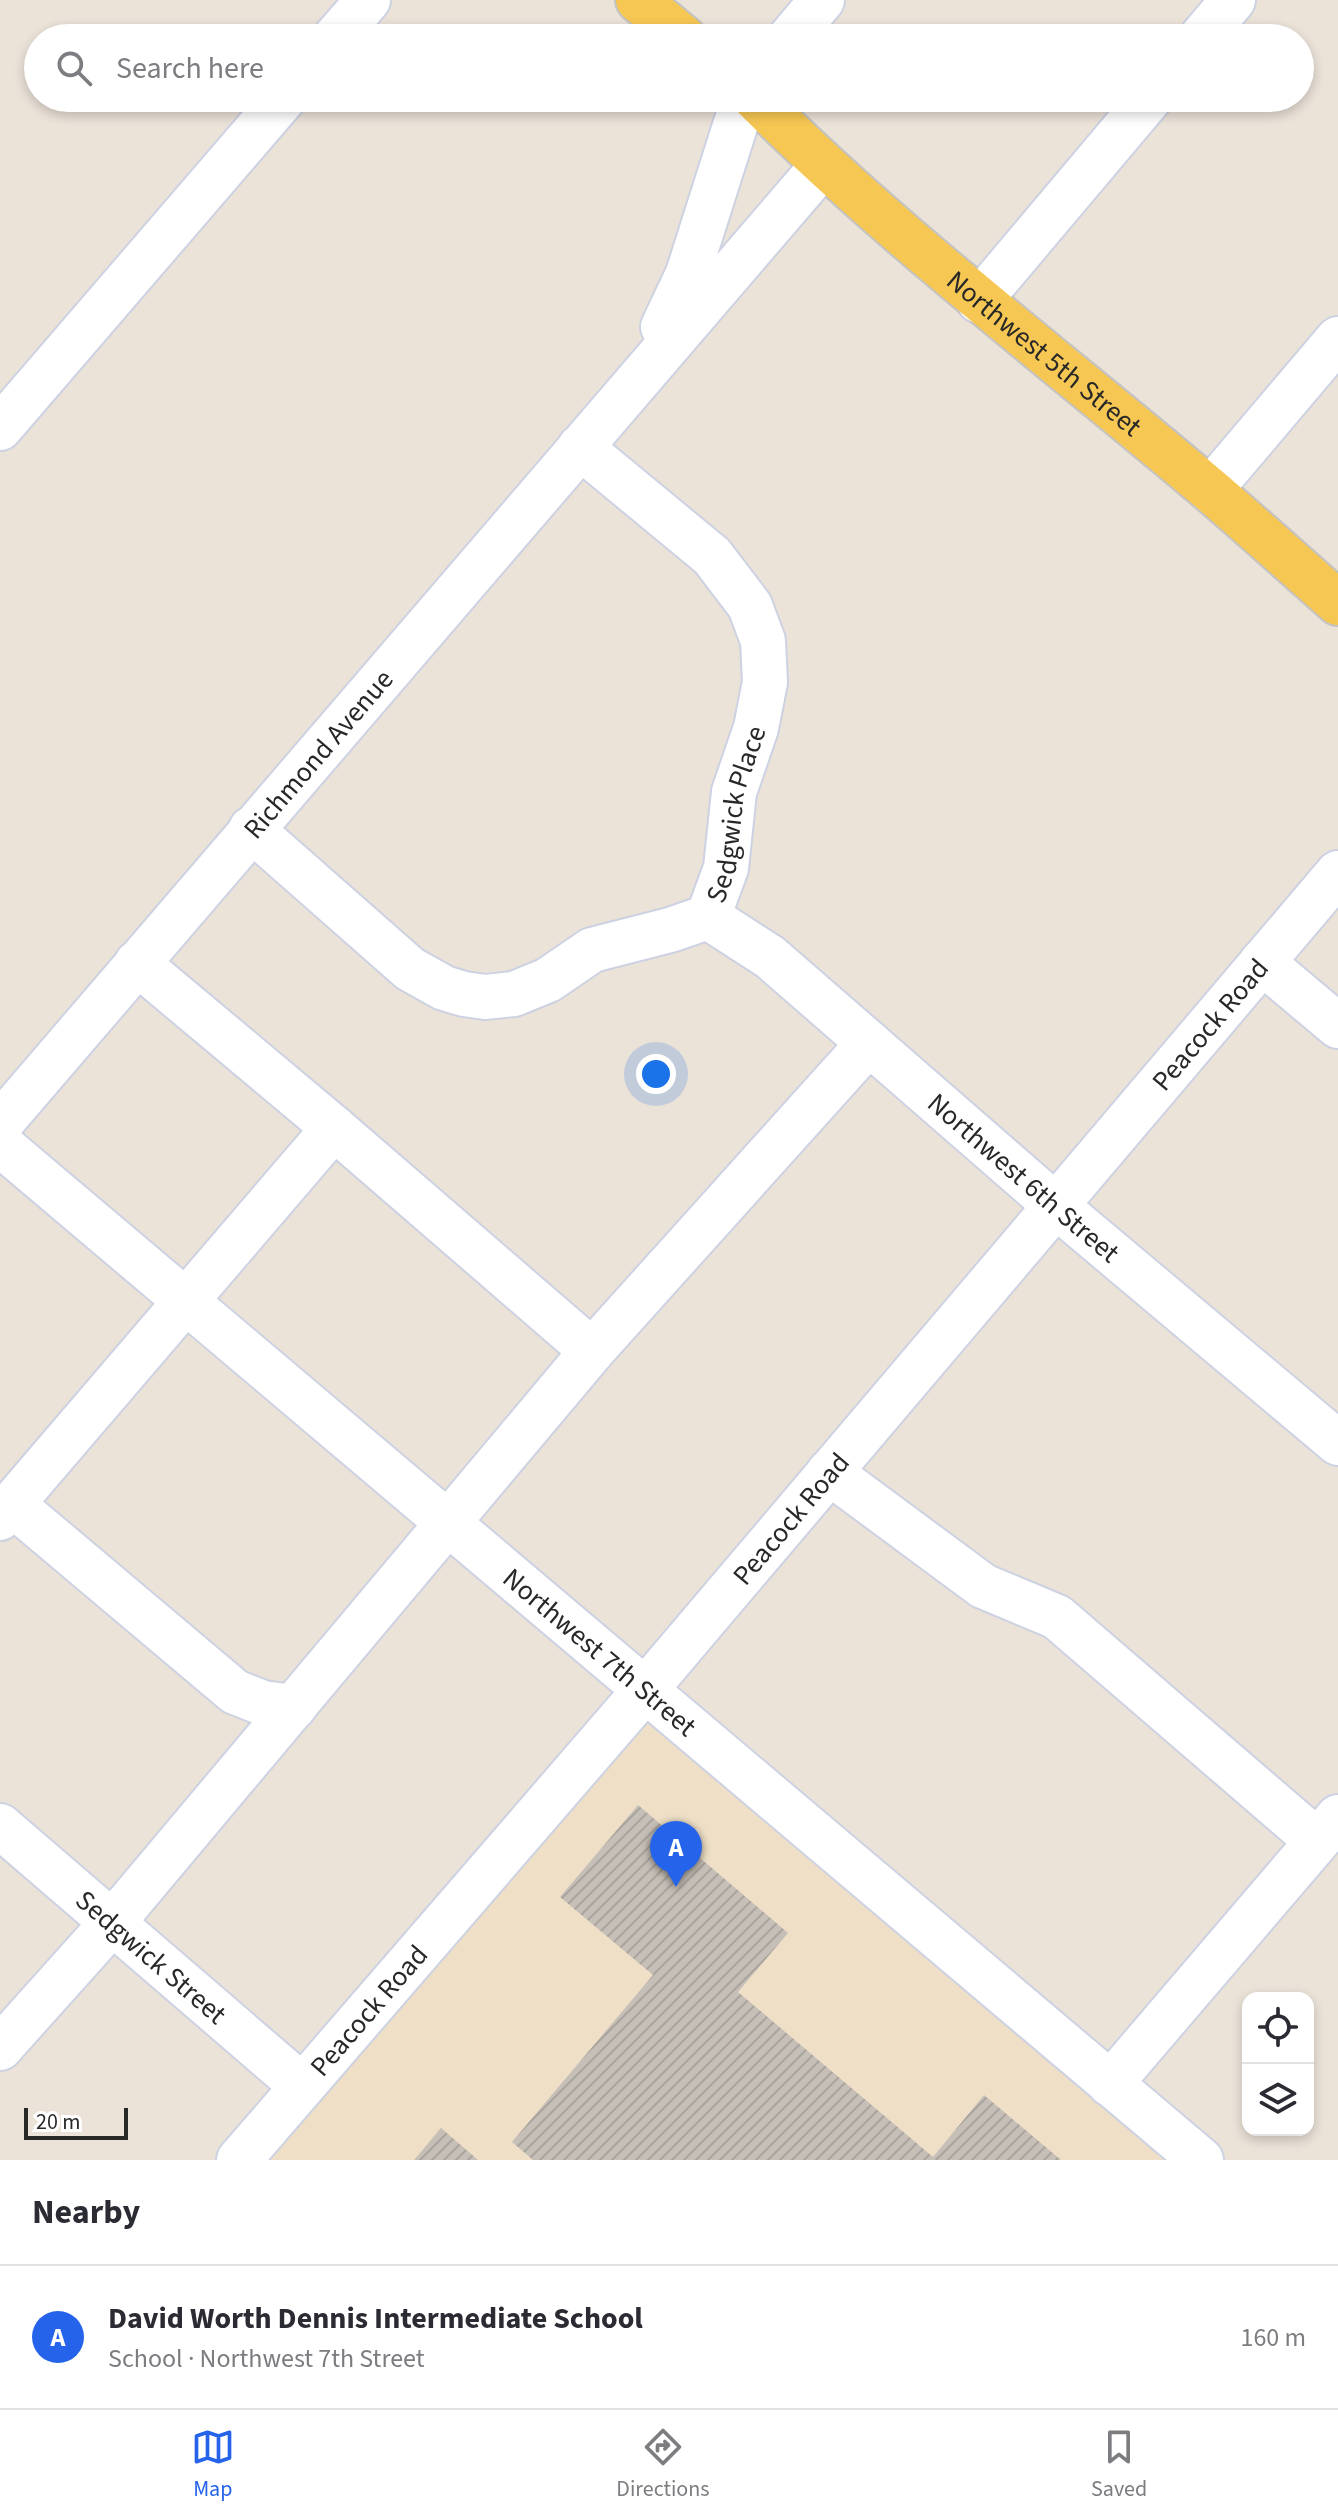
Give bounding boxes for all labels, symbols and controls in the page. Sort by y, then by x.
search box [24,24,1314,112]
icon: search [52,46,96,90]
text: Search here [116,47,264,90]
street label: Northwest 5th Street [938,261,1151,446]
street label: Richmond Avenue [234,661,403,848]
street label: Sedgwick Place [696,721,776,908]
street label: Peacock Road [1143,950,1278,1100]
your location [636,1054,676,1094]
street label: Northwest 6th Street [918,1084,1129,1273]
street label: Peacock Road [723,1444,859,1594]
street label: Northwest 7th Street [494,1559,705,1746]
pin: A [650,1821,702,1887]
street label: Sedgwick Street [67,1881,236,2034]
street label: Peacock Road [301,1936,437,2085]
map controls [1242,1992,1314,2136]
button: locate [1242,1992,1314,2064]
button: layers [1242,2064,1314,2136]
scale bar [24,2104,128,2140]
text: 20 m [36,2106,81,2138]
text: Nearby [32,2188,140,2237]
text: David Worth Dennis Intermediate School [108,2297,643,2340]
text: A [51,2319,65,2356]
text: 160 m [1240,2319,1306,2356]
text: School · Northwest 7th Street [108,2340,425,2377]
tab: Map [191,2425,235,2505]
tab: Directions [616,2425,709,2505]
tab: Saved [1091,2425,1147,2505]

